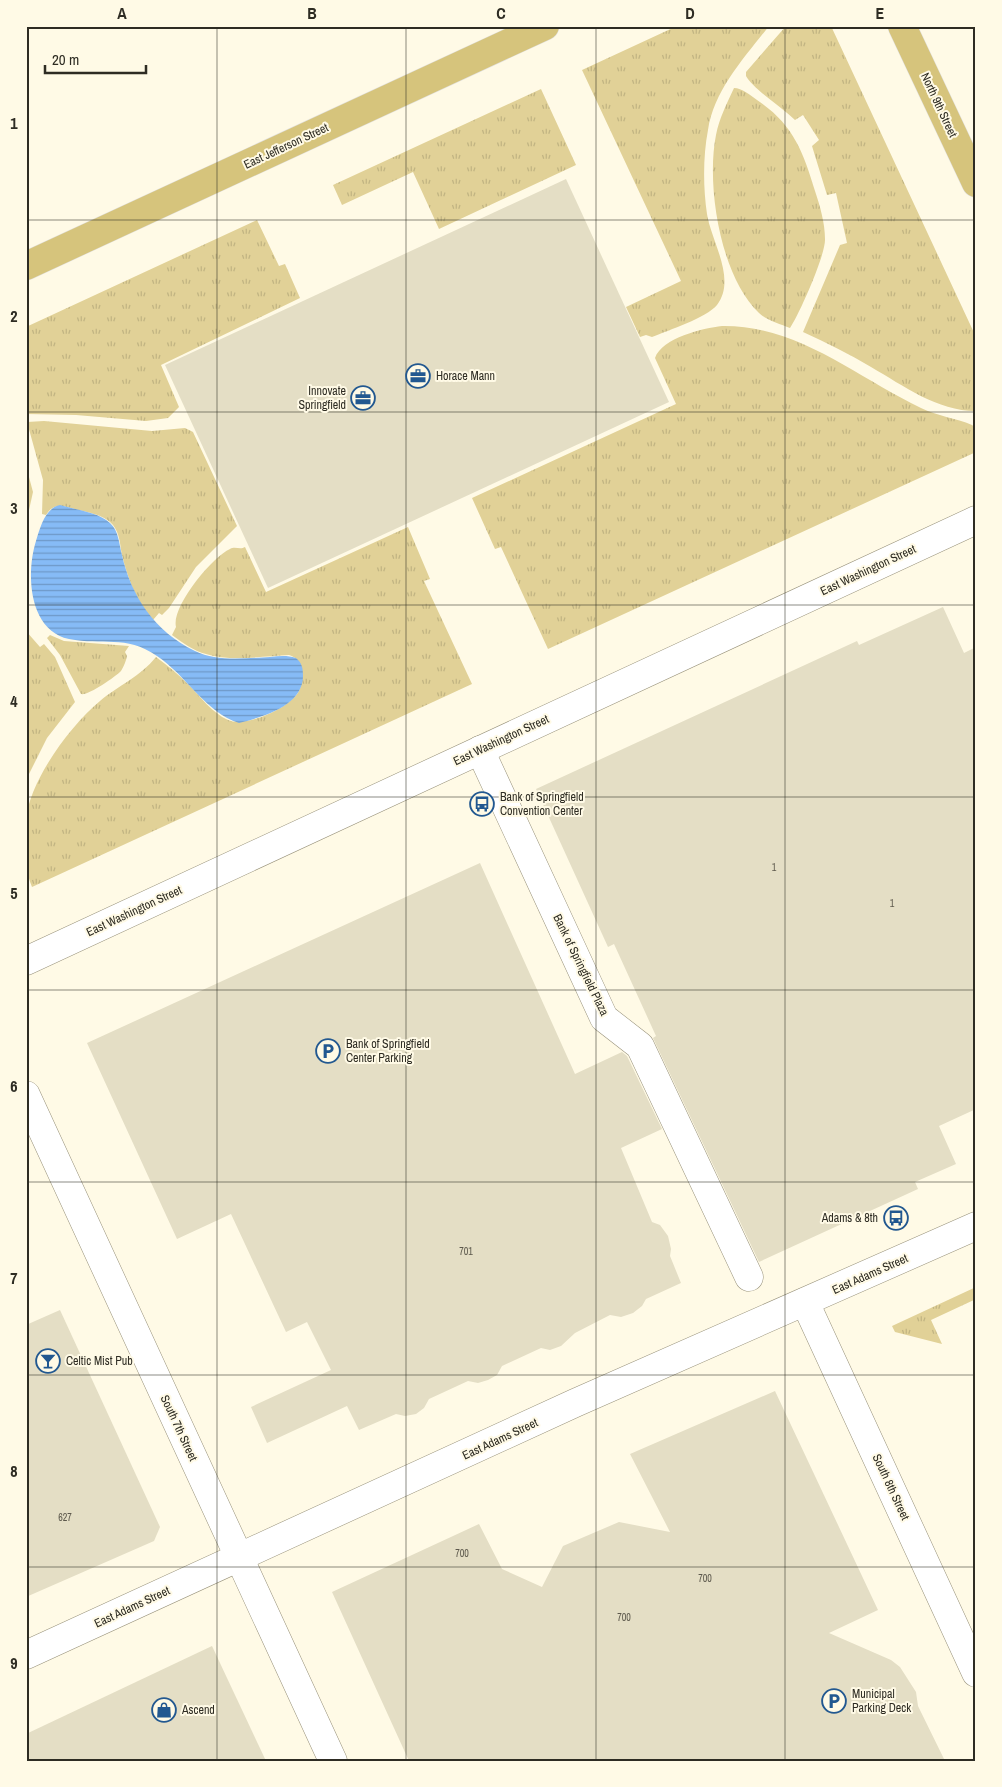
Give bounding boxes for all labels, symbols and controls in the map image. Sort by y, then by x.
text: A [117,2,127,24]
text: B [307,2,317,24]
text: C [496,2,506,24]
text: D [685,2,695,24]
text: E [876,2,885,24]
scale bar [45,42,146,74]
text: 20 m [52,49,79,70]
street label: North 9th Street [917,70,961,140]
text: 1 [10,112,18,134]
street label: East Jefferson Street [241,119,331,173]
text: 2 [10,305,18,327]
office icon: Horace Mann [405,363,431,389]
place label: Horace Mann [436,368,495,384]
place label: Innovate Springfield [298,383,346,413]
office icon: Innovate Springfield [350,385,376,411]
text: 3 [10,497,18,519]
street label: East Washington Street [818,541,919,599]
text: 4 [10,690,18,712]
street label: East Washington Street [451,711,552,769]
place label: Bank of Springfield Convention Center [500,789,584,819]
bus stop icon: Bank of Springfield Convention Center [469,791,495,817]
house number: 1 [772,861,777,874]
text: 5 [10,882,18,904]
street label: East Washington Street [84,882,185,940]
house number: 1 [890,897,895,910]
street label: Bank of Springfield Plaza [549,912,613,1019]
place label: Bank of Springfield Center Parking [346,1036,430,1066]
parking icon: Bank of Springfield Center Parking [315,1038,341,1064]
text: 6 [10,1075,18,1097]
bus stop icon: Adams & 8th [883,1205,909,1231]
place label: Adams & 8th [821,1210,878,1226]
house number: 701 [459,1245,473,1258]
street label: East Adams Street [830,1250,911,1298]
text: 7 [10,1267,18,1289]
bar icon: Celtic Mist Pub [35,1348,61,1374]
place label: Celtic Mist Pub [66,1353,133,1369]
street label: South 7th Street [157,1392,201,1464]
street label: East Adams Street [460,1414,541,1463]
street label: South 8th Street [869,1451,913,1523]
text: 8 [10,1460,18,1482]
house number: 627 [58,1511,72,1524]
house number: 700 [455,1547,469,1560]
house number: 700 [698,1572,712,1585]
street label: East Adams Street [92,1582,173,1631]
house number: 700 [617,1611,631,1624]
text: 9 [10,1652,18,1674]
place label: Municipal Parking Deck [852,1686,911,1716]
parking icon: Municipal Parking Deck [821,1688,847,1714]
shop icon: Ascend [151,1697,177,1723]
place label: Ascend [181,1702,215,1718]

